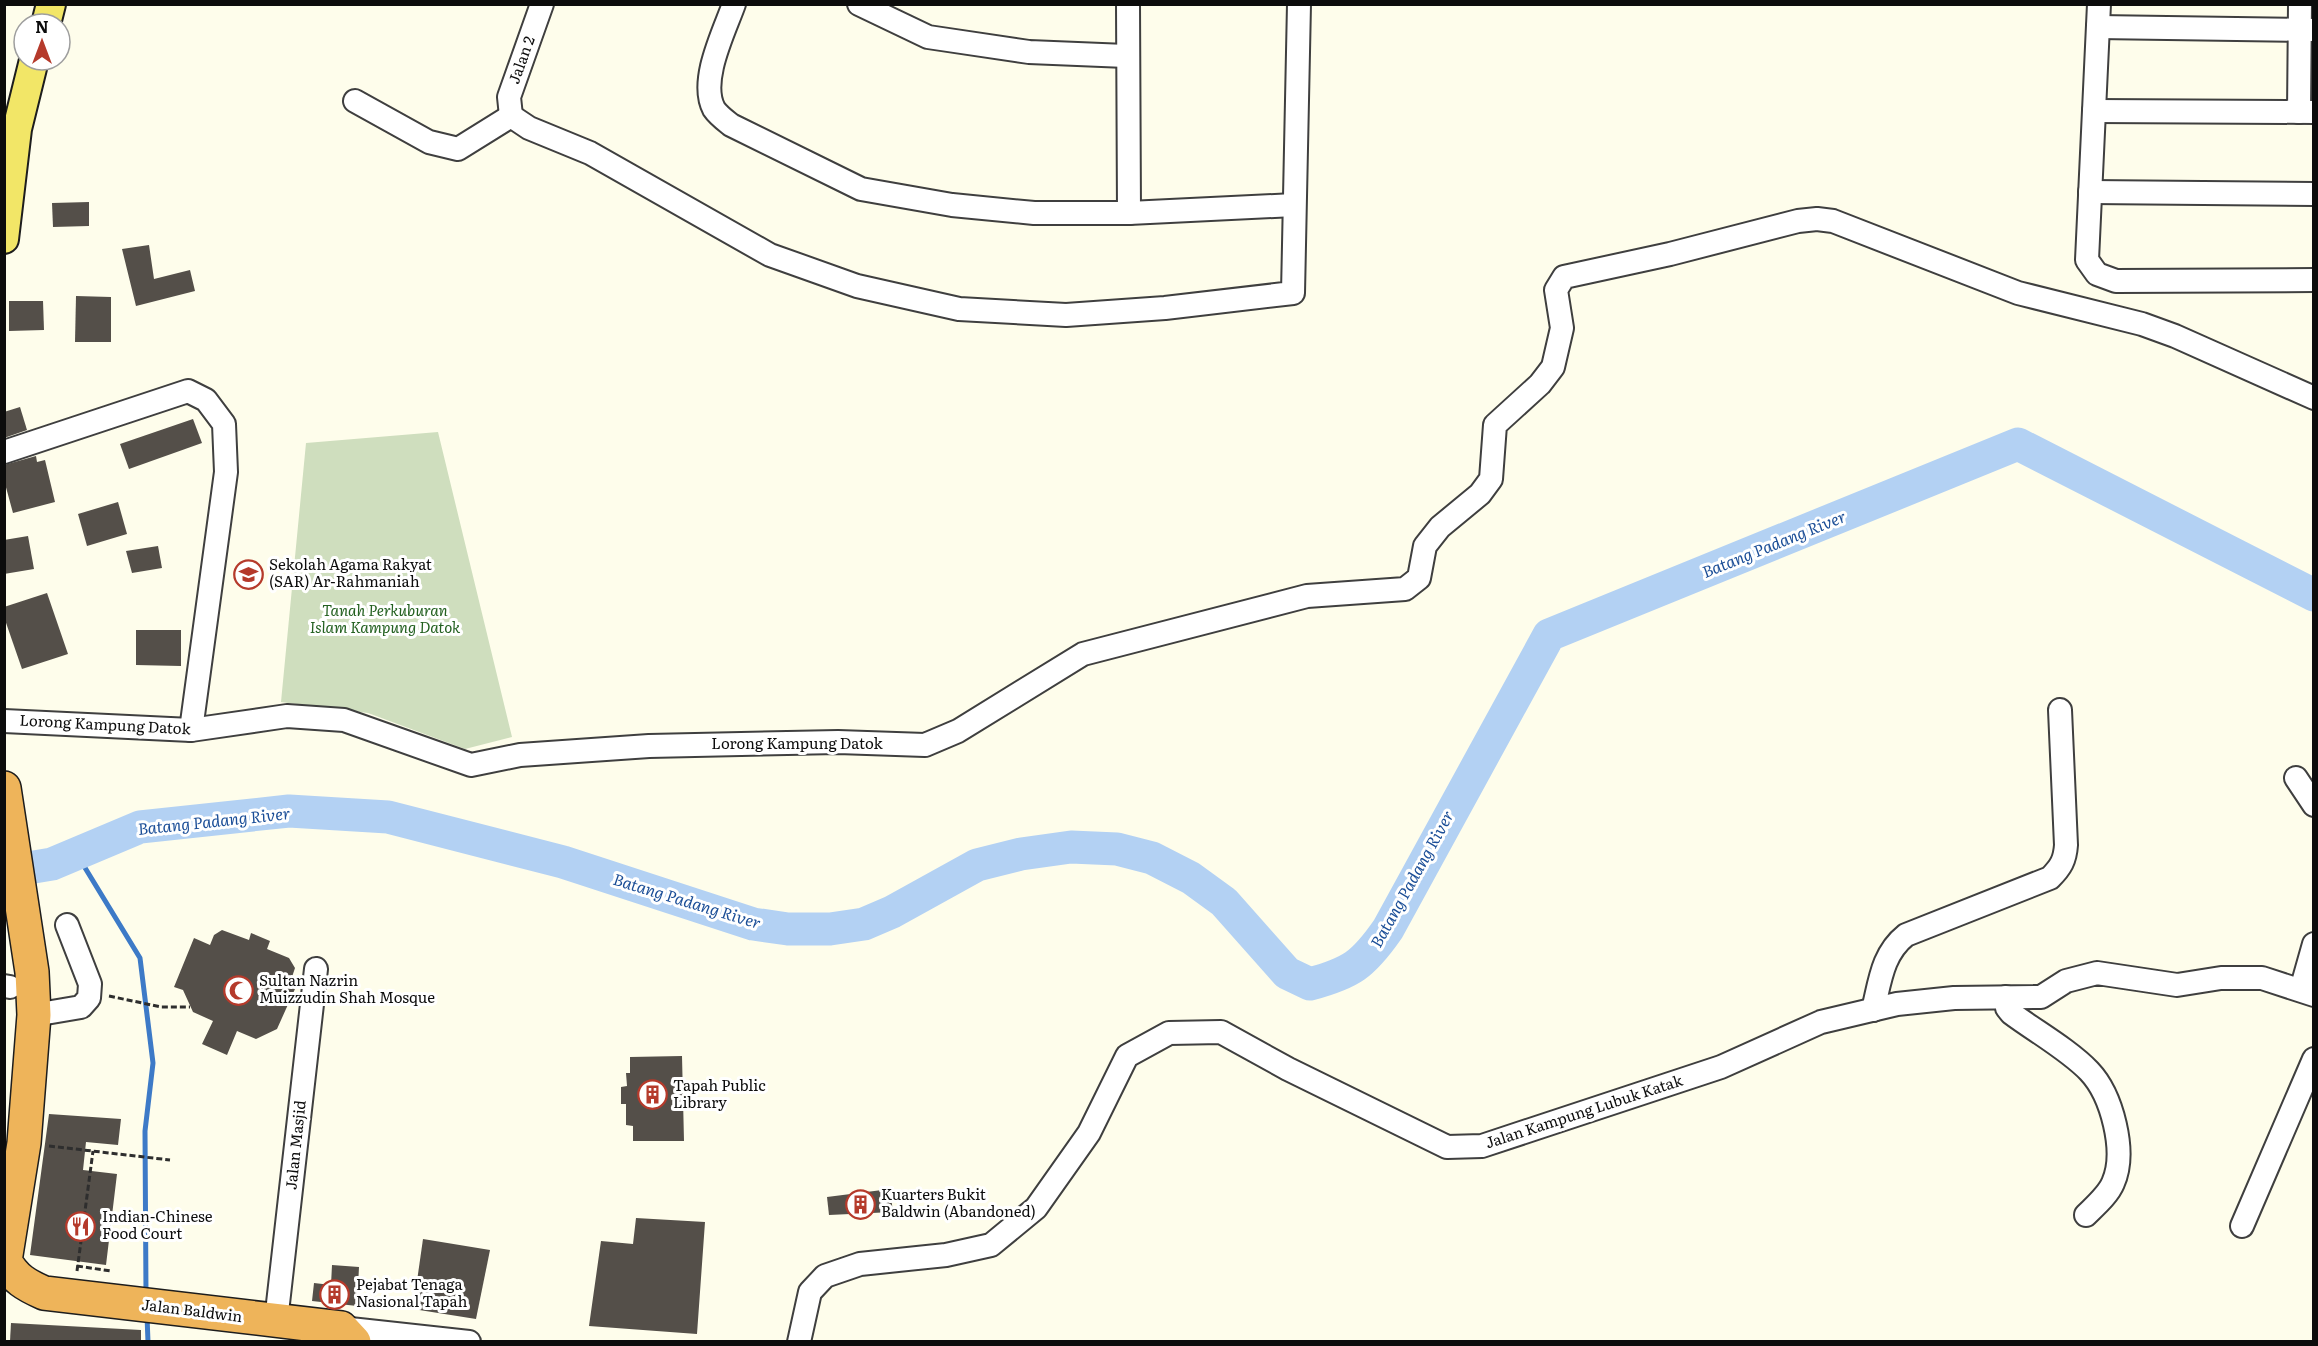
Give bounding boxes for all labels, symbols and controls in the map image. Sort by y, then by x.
north arrow [12,12,72,72]
text: N [35,14,49,38]
street label: Jalan 2 [501,32,540,87]
water label: Batang Padang River [1698,503,1849,583]
place label: Sekolah Agama Rakyat (SAR) Ar-Rahmaniah [269,552,432,592]
school or university icon: Sekolah Agama Rakyat (SAR) Ar-Rahmaniah [232,558,264,590]
park label: Tanah Perkuburan Islam Kampung Datok [310,598,461,638]
street label: Lorong Kampung Datok [19,708,192,740]
street label: Lorong Kampung Datok [711,731,884,754]
water label: Batang Padang River [136,800,291,840]
water label: Batang Padang River [1363,806,1459,951]
water label: Batang Padang River [610,866,764,934]
place label: Sultan Nazrin Muizzudin Shah Mosque [259,968,435,1008]
mosque icon: Sultan Nazrin Muizzudin Shah Mosque [222,974,254,1006]
street label: Jalan Kampung Lubuk Katak [1482,1068,1686,1153]
place label: Tapah Public Library [673,1073,766,1113]
building icon: Tapah Public Library [636,1079,668,1111]
street label: Jalan Masjid [278,1099,311,1191]
place label: Kuarters Bukit Baldwin (Abandoned) [881,1182,1036,1222]
building icon: Kuarters Bukit Baldwin (Abandoned) [844,1188,876,1220]
place label: Indian-Chinese Food Court [102,1204,213,1244]
restaurant icon: Indian-Chinese Food Court [65,1210,97,1242]
place label: Pejabat Tenaga Nasional Tapah [356,1272,467,1312]
building icon: Pejabat Tenaga Nasional Tapah [319,1278,351,1310]
street label: Jalan Baldwin [140,1292,244,1327]

